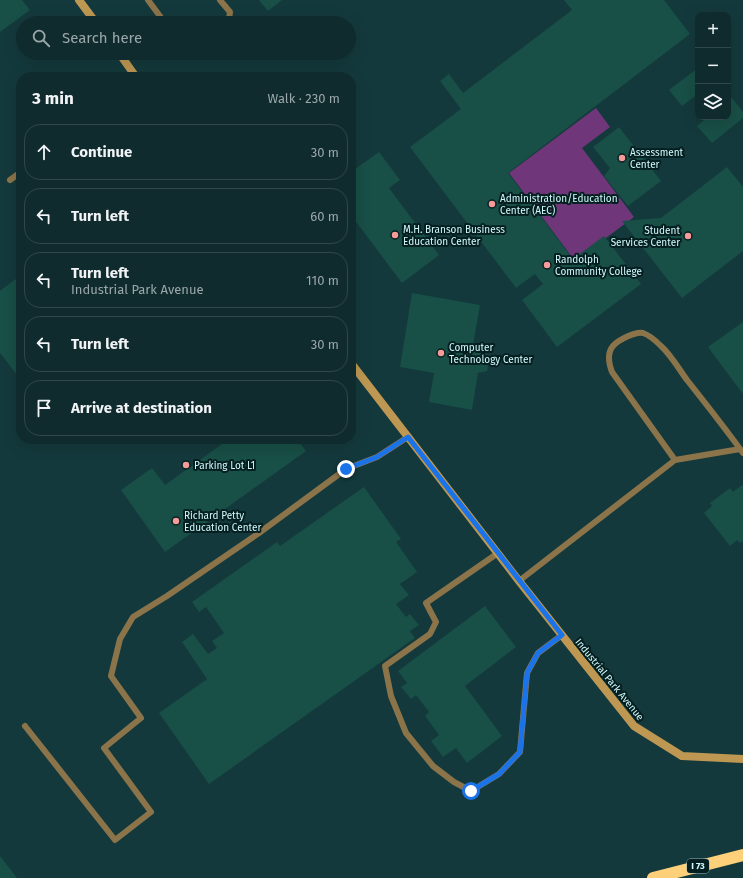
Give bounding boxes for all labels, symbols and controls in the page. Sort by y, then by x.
map controls [695,12,731,120]
button: + [695,12,731,48]
search box [16,16,356,60]
icon: search [30,27,52,49]
text: Search here [62,29,142,47]
button: − [695,48,731,84]
button: layers [695,84,731,120]
text: 3 min [32,88,74,109]
text: Walk · 230 m [268,91,340,106]
icon: ahead [33,141,55,163]
text: Continue [71,143,132,161]
text: 30 m [311,145,339,160]
place label: Assessment Center [630,147,684,171]
marker: Assessment Center [617,153,627,163]
place label: Administration/Education Center (AEC) [500,193,618,217]
marker: Administration/Education Center (AEC) [487,199,497,209]
icon: left [33,205,55,227]
text: Turn left [71,207,129,225]
text: 60 m [310,209,339,224]
place label: M.H. Branson Business Education Center [403,224,505,248]
place label: Student Services Center [611,225,680,249]
marker: M.H. Branson Business Education Center [390,230,400,240]
marker: Student Services Center [683,231,693,241]
place label: Randolph Community College [555,254,642,278]
marker: Randolph Community College [542,260,552,270]
text: Turn left [71,264,129,282]
icon: left [33,269,55,291]
text: 110 m [306,273,339,288]
text: Industrial Park Avenue [71,282,204,297]
icon: left [33,333,55,355]
text: Turn left [71,335,129,353]
text: 30 m [311,337,339,352]
place label: Computer Technology Center [449,342,533,366]
marker: Computer Technology Center [436,348,446,358]
icon: arrive [33,397,55,419]
text: Arrive at destination [71,399,212,417]
marker: Parking Lot L1 [181,460,191,470]
place label: Parking Lot L1 [194,460,255,472]
route end [337,460,355,478]
place label: Richard Petty Education Center [184,510,261,534]
marker: Richard Petty Education Center [171,516,181,526]
street label: Industrial Park Avenue [572,636,646,723]
route start [462,782,480,800]
road number: I 73 [687,859,709,873]

